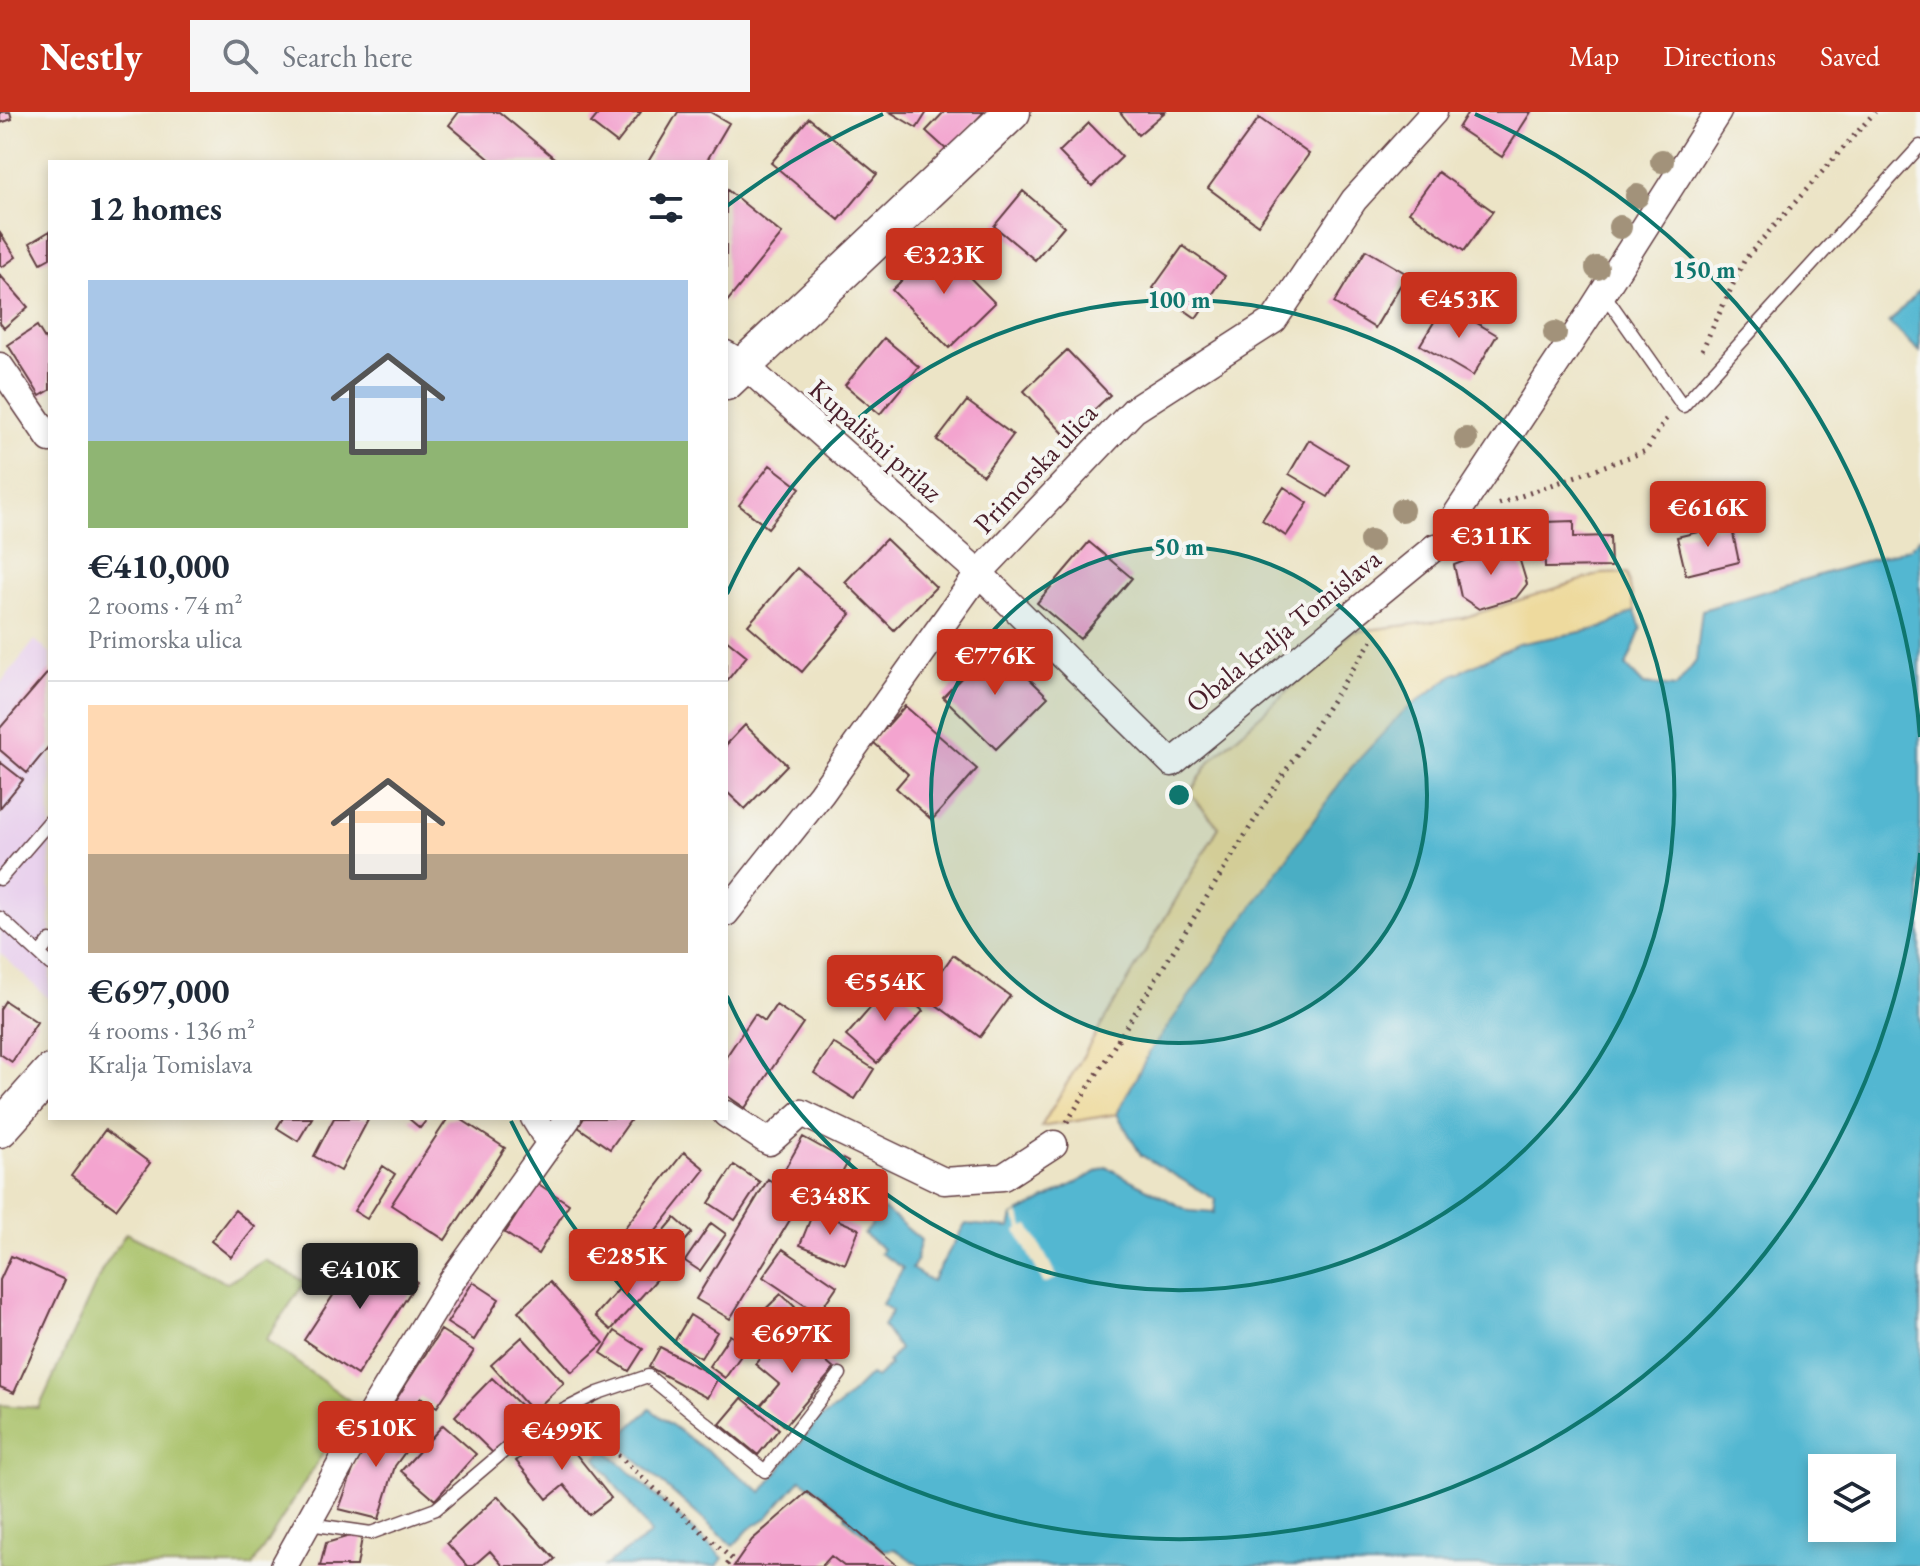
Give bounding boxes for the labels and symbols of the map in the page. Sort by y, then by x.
pin: €323K [888,228,1000,296]
text: 150 m [1672,254,1736,285]
pin: €453K [1403,272,1515,340]
text: 100 m [1147,284,1211,315]
street label: Kupališni prilaz [802,371,951,510]
street label: Primorska ulica [965,394,1105,541]
pin: €616K [1652,481,1764,549]
pin: €311K [1435,509,1547,577]
text: 50 m [1154,531,1204,562]
street label: Obala kralja Tomislava [1178,540,1389,720]
pin: €776K [939,629,1051,697]
centre of rings [1165,781,1193,809]
pin: €554K [829,955,941,1023]
pin: €348K [774,1169,886,1237]
pin: €285K [571,1229,683,1297]
pin: €410K [304,1243,416,1311]
pin: €697K [736,1307,848,1375]
pin: €510K [320,1401,432,1469]
pin: €499K [506,1404,618,1472]

